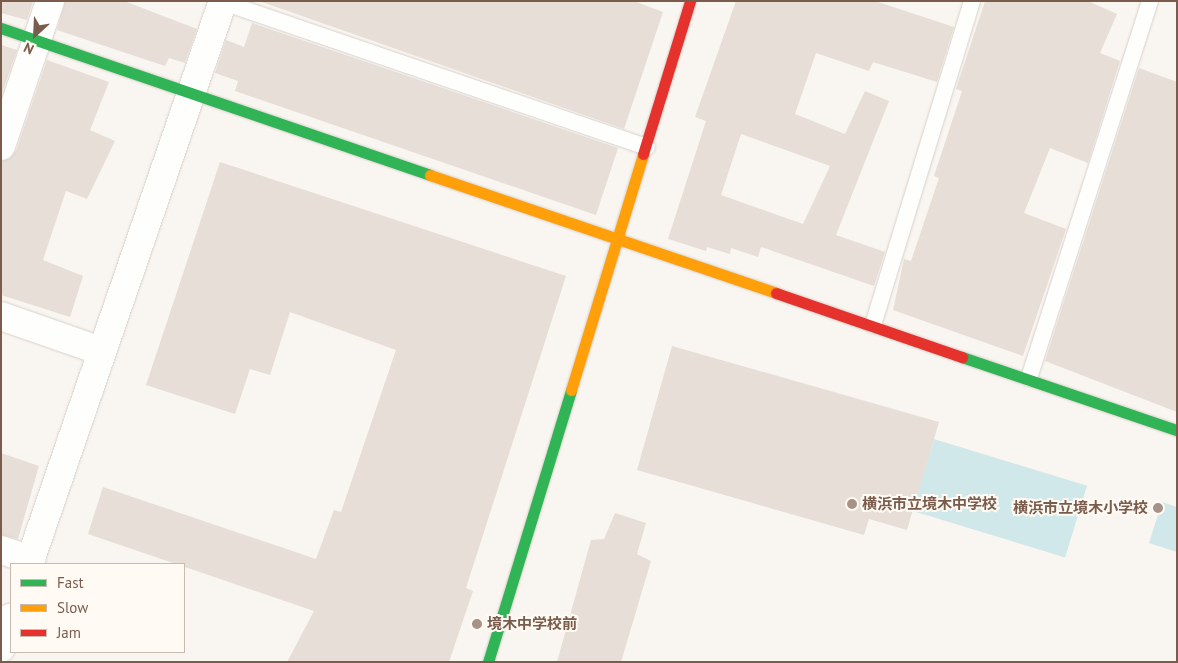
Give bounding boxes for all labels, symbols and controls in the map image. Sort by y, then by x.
north arrow [10,10,60,60]
text: N [21,38,37,59]
place label: 横浜市立境木中学校 [862,495,997,513]
marker: 横浜市立境木中学校 [846,498,858,510]
place label: 横浜市立境木小学校 [1013,499,1148,517]
marker: 横浜市立境木小学校 [1152,502,1164,514]
legend [10,563,185,653]
text: Fast [57,573,84,592]
text: Slow [57,598,88,617]
place label: 境木中学校前 [487,615,577,633]
marker: 境木中学校前 [471,618,483,630]
text: Jam [57,623,81,642]

